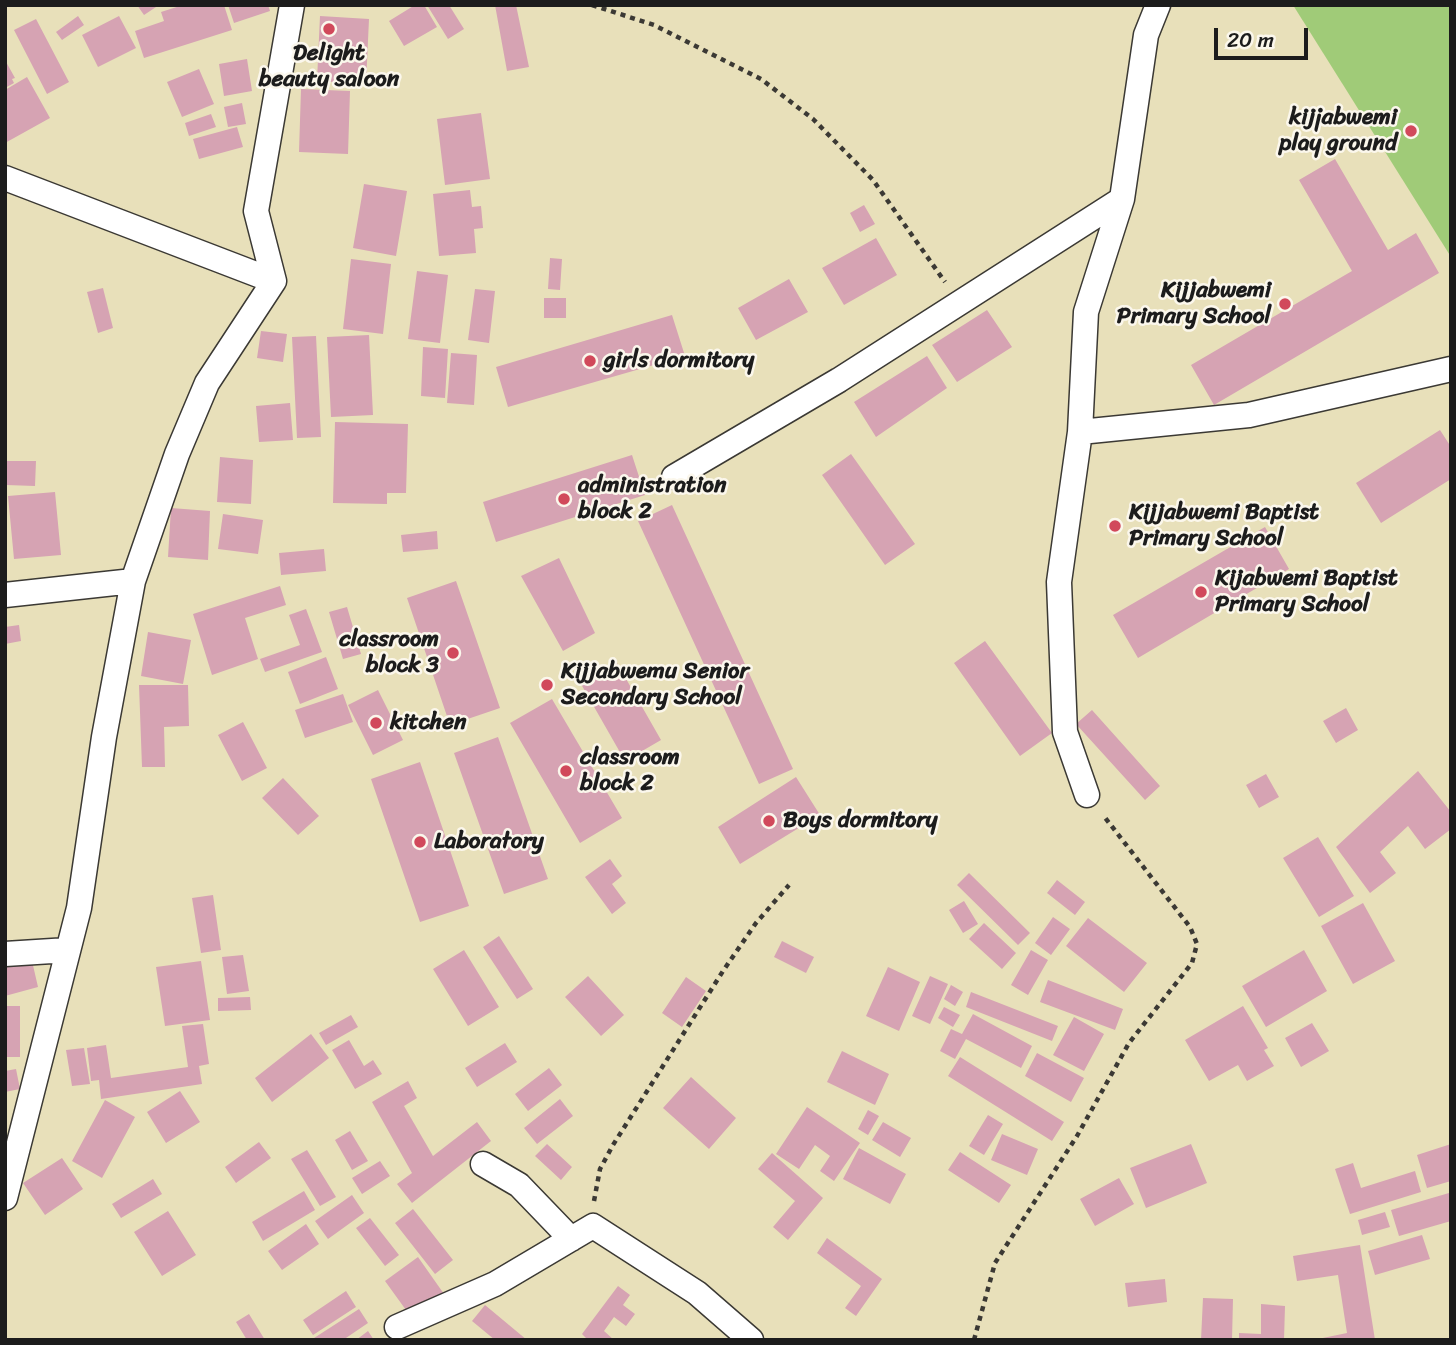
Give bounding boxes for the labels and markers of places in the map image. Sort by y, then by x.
marker: Delight beauty saloon [321,21,337,37]
place label: Delight beauty saloon [259,40,399,94]
place label: kijjabwemi play ground [1279,104,1397,158]
marker: kijjabwemi play ground [1403,123,1419,139]
place label: Kijjabwemi Primary School [1117,277,1271,331]
marker: Kijjabwemi Primary School [1277,296,1293,312]
place label: girls dormitory [604,347,754,375]
marker: girls dormitory [582,353,598,369]
place label: administration block 2 [578,472,726,526]
marker: administration block 2 [556,491,572,507]
place label: Kijjabwemi Baptist Primary School [1129,499,1319,553]
marker: Kijjabwemi Baptist Primary School [1107,518,1123,534]
place label: Kijabwemi Baptist Primary School [1215,565,1398,619]
marker: Kijabwemi Baptist Primary School [1193,584,1209,600]
place label: classroom block 3 [339,626,439,680]
marker: classroom block 3 [445,645,461,661]
place label: Kijjabwemu Senior Secondary School [561,658,749,712]
marker: Kijjabwemu Senior Secondary School [539,677,555,693]
place label: kitchen [390,709,466,737]
marker: kitchen [368,715,384,731]
place label: classroom block 2 [580,744,680,798]
marker: classroom block 2 [558,763,574,779]
place label: Boys dormitory [783,807,938,835]
marker: Boys dormitory [761,813,777,829]
place label: Laboratory [434,828,544,856]
marker: Laboratory [412,834,428,850]

